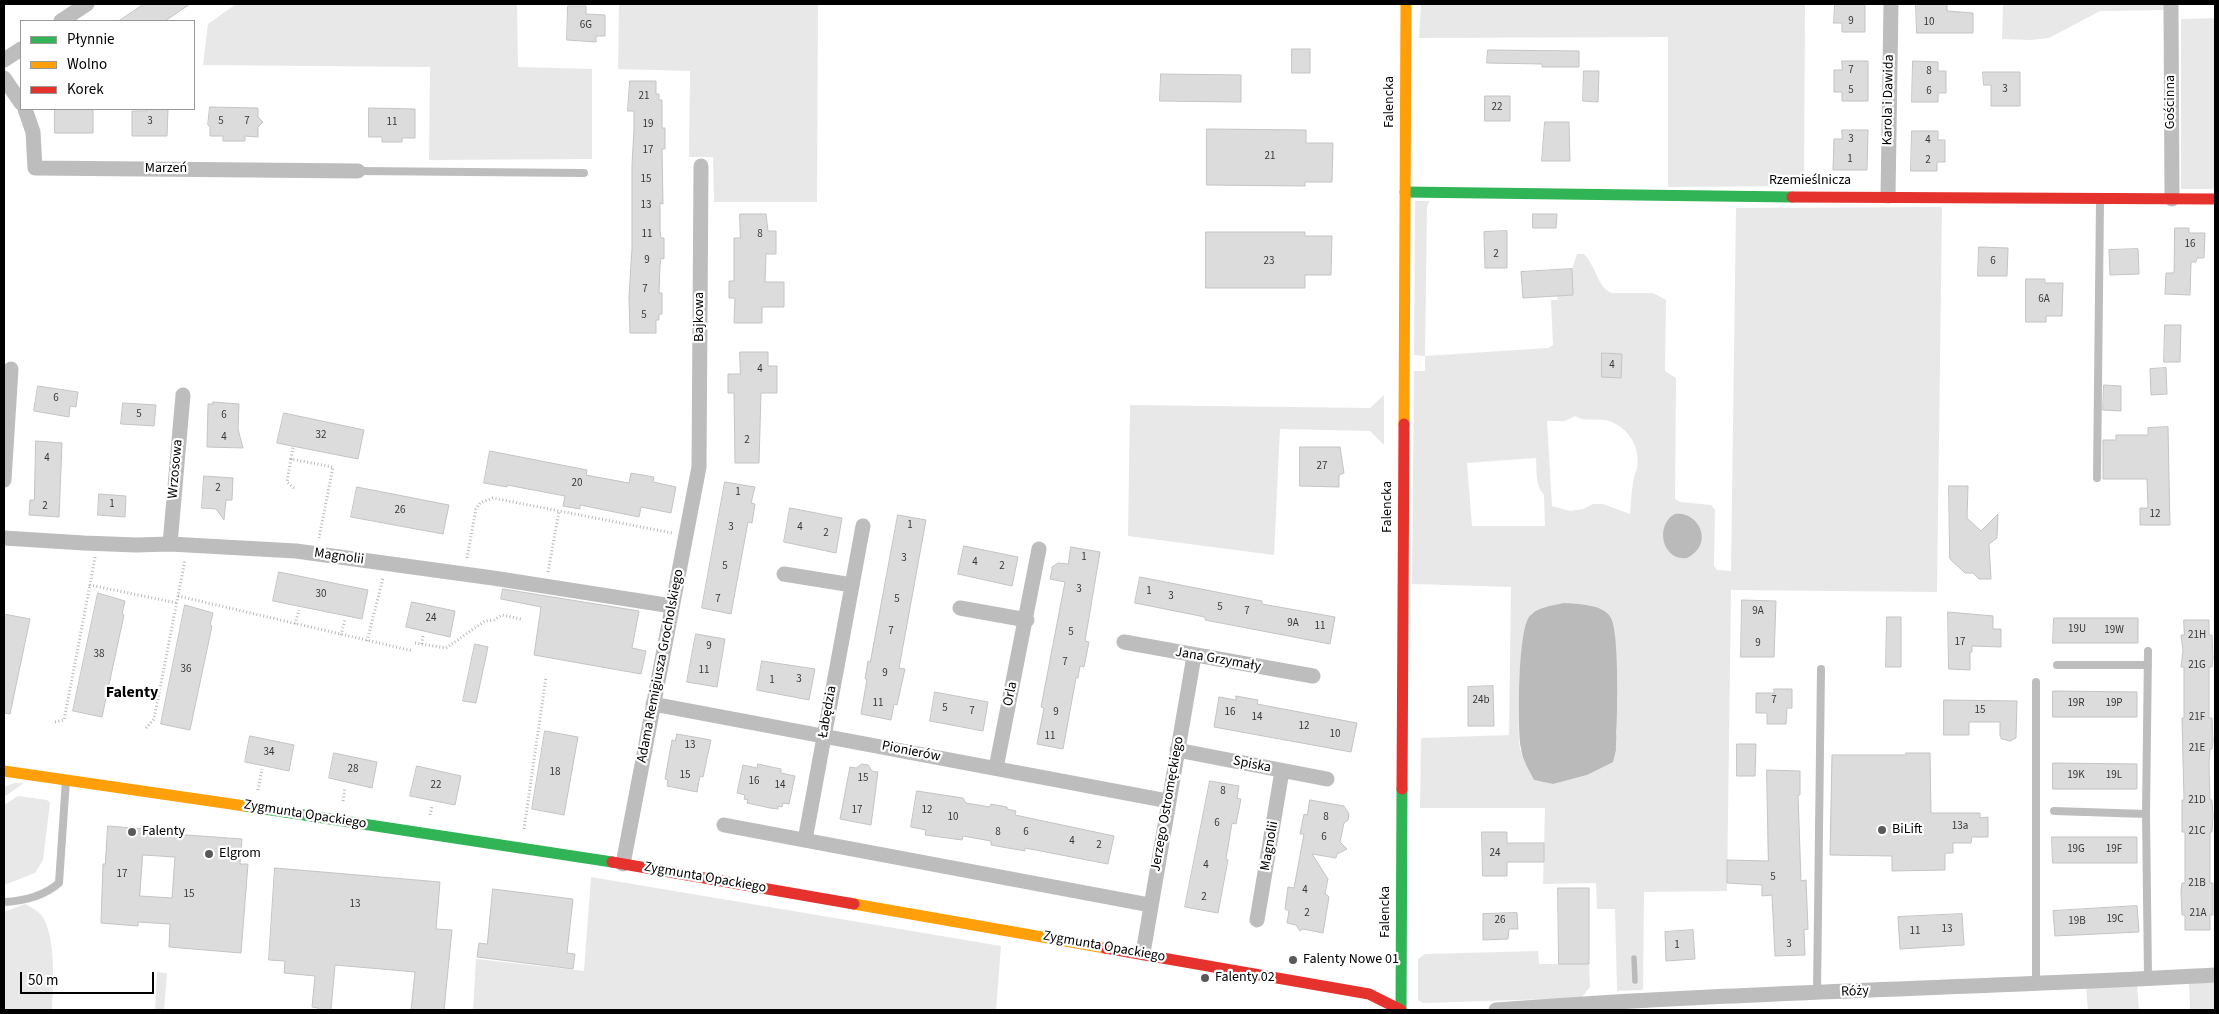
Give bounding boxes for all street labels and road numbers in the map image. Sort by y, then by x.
street label: Karola i Dawida [1880,54,1898,146]
street label: Gościnna [2163,75,2179,129]
street label: Falencka [1382,76,1398,128]
street label: Marzeń [145,161,187,177]
street label: Rzemieślnicza [1769,173,1851,189]
street label: Bajkowa [692,292,708,342]
street label: Wrzosowa [165,439,187,499]
street label: Falencka [1380,481,1396,533]
street label: Magnolii [313,545,365,569]
street label: Adama Remigiusza Grocholskiego [634,568,688,764]
street label: Jana Grzymały [1174,644,1262,676]
street label: Orla [1000,680,1022,708]
street label: Łabędzia [815,684,841,740]
street label: Jerzego Ostromęckiego [1148,735,1188,873]
street label: Pionierów [880,738,942,766]
street label: Spiska [1232,753,1272,777]
street label: Zygmunta Opackiego [242,797,368,833]
street label: Magnolii [1257,820,1283,872]
street label: Zygmunta Opackiego [642,859,768,897]
street label: Falencka [1378,886,1394,938]
street label: Zygmunta Opackiego [1041,928,1167,966]
street label: Róży [1841,983,1869,1001]

